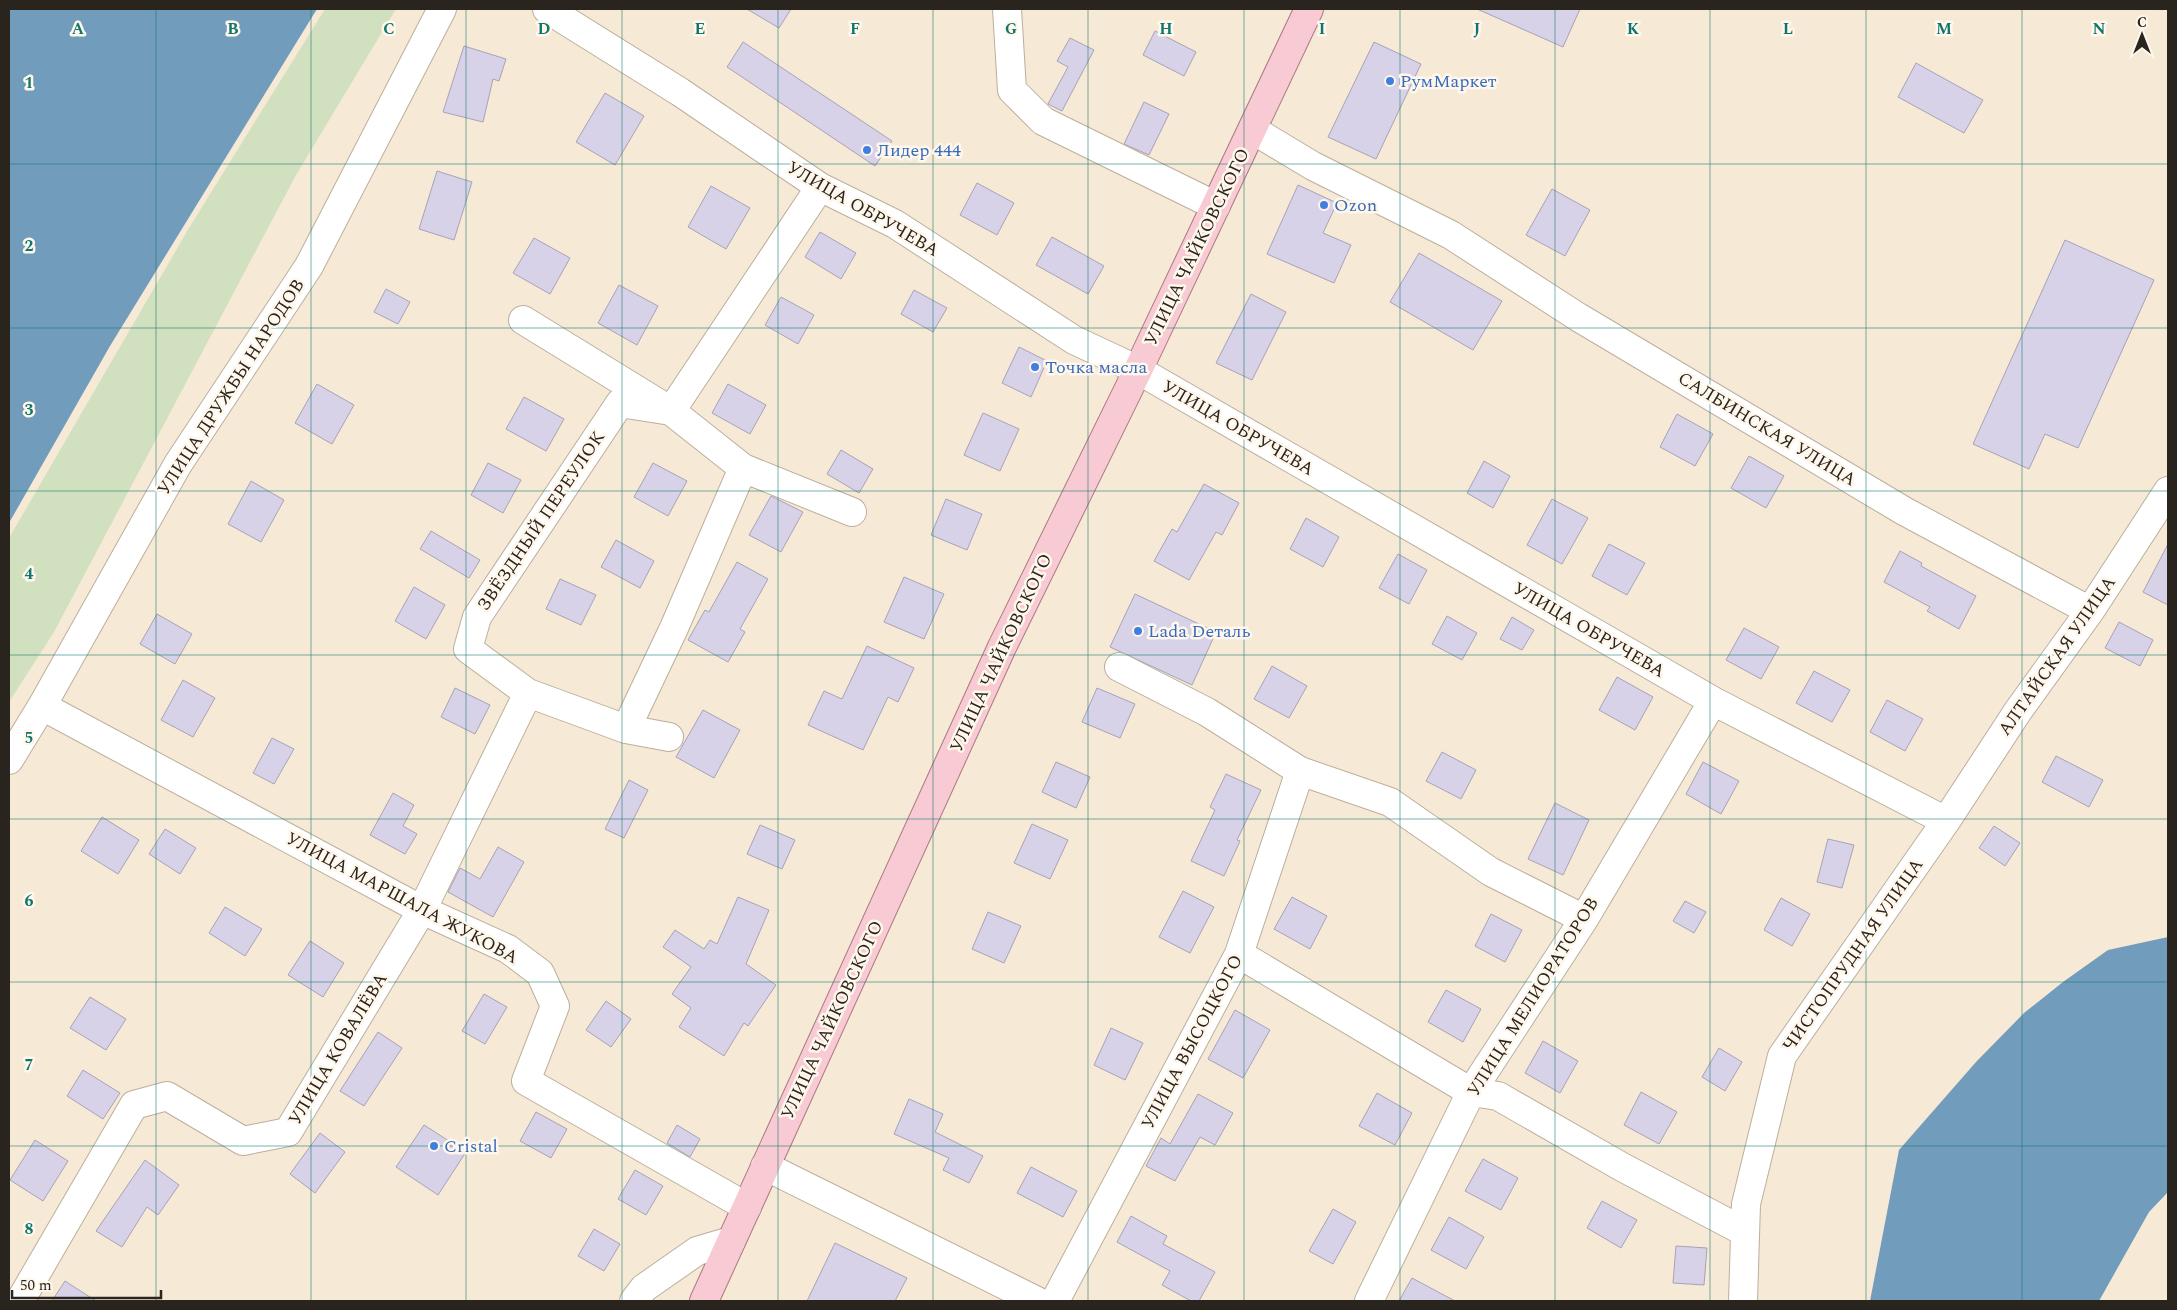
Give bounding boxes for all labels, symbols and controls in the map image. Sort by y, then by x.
north arrow [2117,10,2167,60]
text: С [2137,12,2147,33]
text: A [72,17,85,41]
text: B [227,17,239,41]
text: C [383,17,395,41]
text: D [538,17,551,41]
text: E [695,17,705,41]
text: F [850,17,860,41]
text: G [1005,17,1017,41]
text: H [1159,17,1173,41]
text: I [1319,17,1325,41]
text: J [1474,17,1481,41]
text: K [1627,17,1640,41]
text: L [1783,17,1793,41]
text: M [1936,17,1952,41]
text: N [2092,17,2106,41]
place label: РумМаркет [1400,68,1497,95]
text: 1 [25,71,33,95]
marker: РумМаркет [1384,75,1396,87]
place label: Лидер 444 [877,137,961,164]
marker: Лидер 444 [861,144,873,156]
street label: УЛИЦА ЧАЙКОВСКОГО [1137,144,1257,350]
street label: УЛИЦА ОБРУЧЕВА [782,154,944,264]
place label: Ozon [1334,192,1377,219]
marker: Ozon [1318,199,1330,211]
text: 2 [25,234,34,258]
street label: УЛИЦА ДРУЖБЫ НАРОДОВ [151,273,311,501]
place label: Точка масла [1045,354,1147,381]
marker: Точка масла [1029,361,1041,373]
street label: САЛБИНСКАЯ УЛИЦА [1673,365,1861,493]
street label: УЛИЦА ОБРУЧЕВА [1157,373,1319,483]
text: 3 [25,398,34,422]
street label: ЗВЁЗДНЫЙ ПЕРЕУЛОК [470,425,612,617]
street label: УЛИЦА ЧАЙКОВСКОГО [943,549,1059,757]
text: 4 [25,562,34,586]
street label: АЛТАЙСКАЯ УЛИЦА [1992,571,2122,741]
street label: УЛИЦА ОБРУЧЕВА [1508,575,1670,685]
place label: Lada Dеталь [1148,618,1251,645]
marker: Lada Dеталь [1132,625,1144,637]
text: 5 [25,726,33,750]
street label: УЛИЦА МАРШАЛА ЖУКОВА [281,825,523,971]
street label: ЧИСТОПРУДНАЯ УЛИЦА [1776,853,1930,1057]
text: 6 [25,889,34,913]
street label: УЛИЦА МЕЛИОРАТОРОВ [1460,892,1606,1102]
street label: УЛИЦА ЧАЙКОВСКОГО [774,916,890,1124]
street label: УЛИЦА ВЫСОЦКОГО [1134,950,1250,1134]
street label: УЛИЦА КОВАЛЁВА [282,968,394,1130]
text: 7 [25,1053,34,1077]
place label: Cristal [444,1133,498,1160]
marker: Cristal [428,1140,440,1152]
text: 8 [25,1217,34,1241]
scale bar [12,1268,161,1300]
text: 50 m [20,1274,52,1297]

